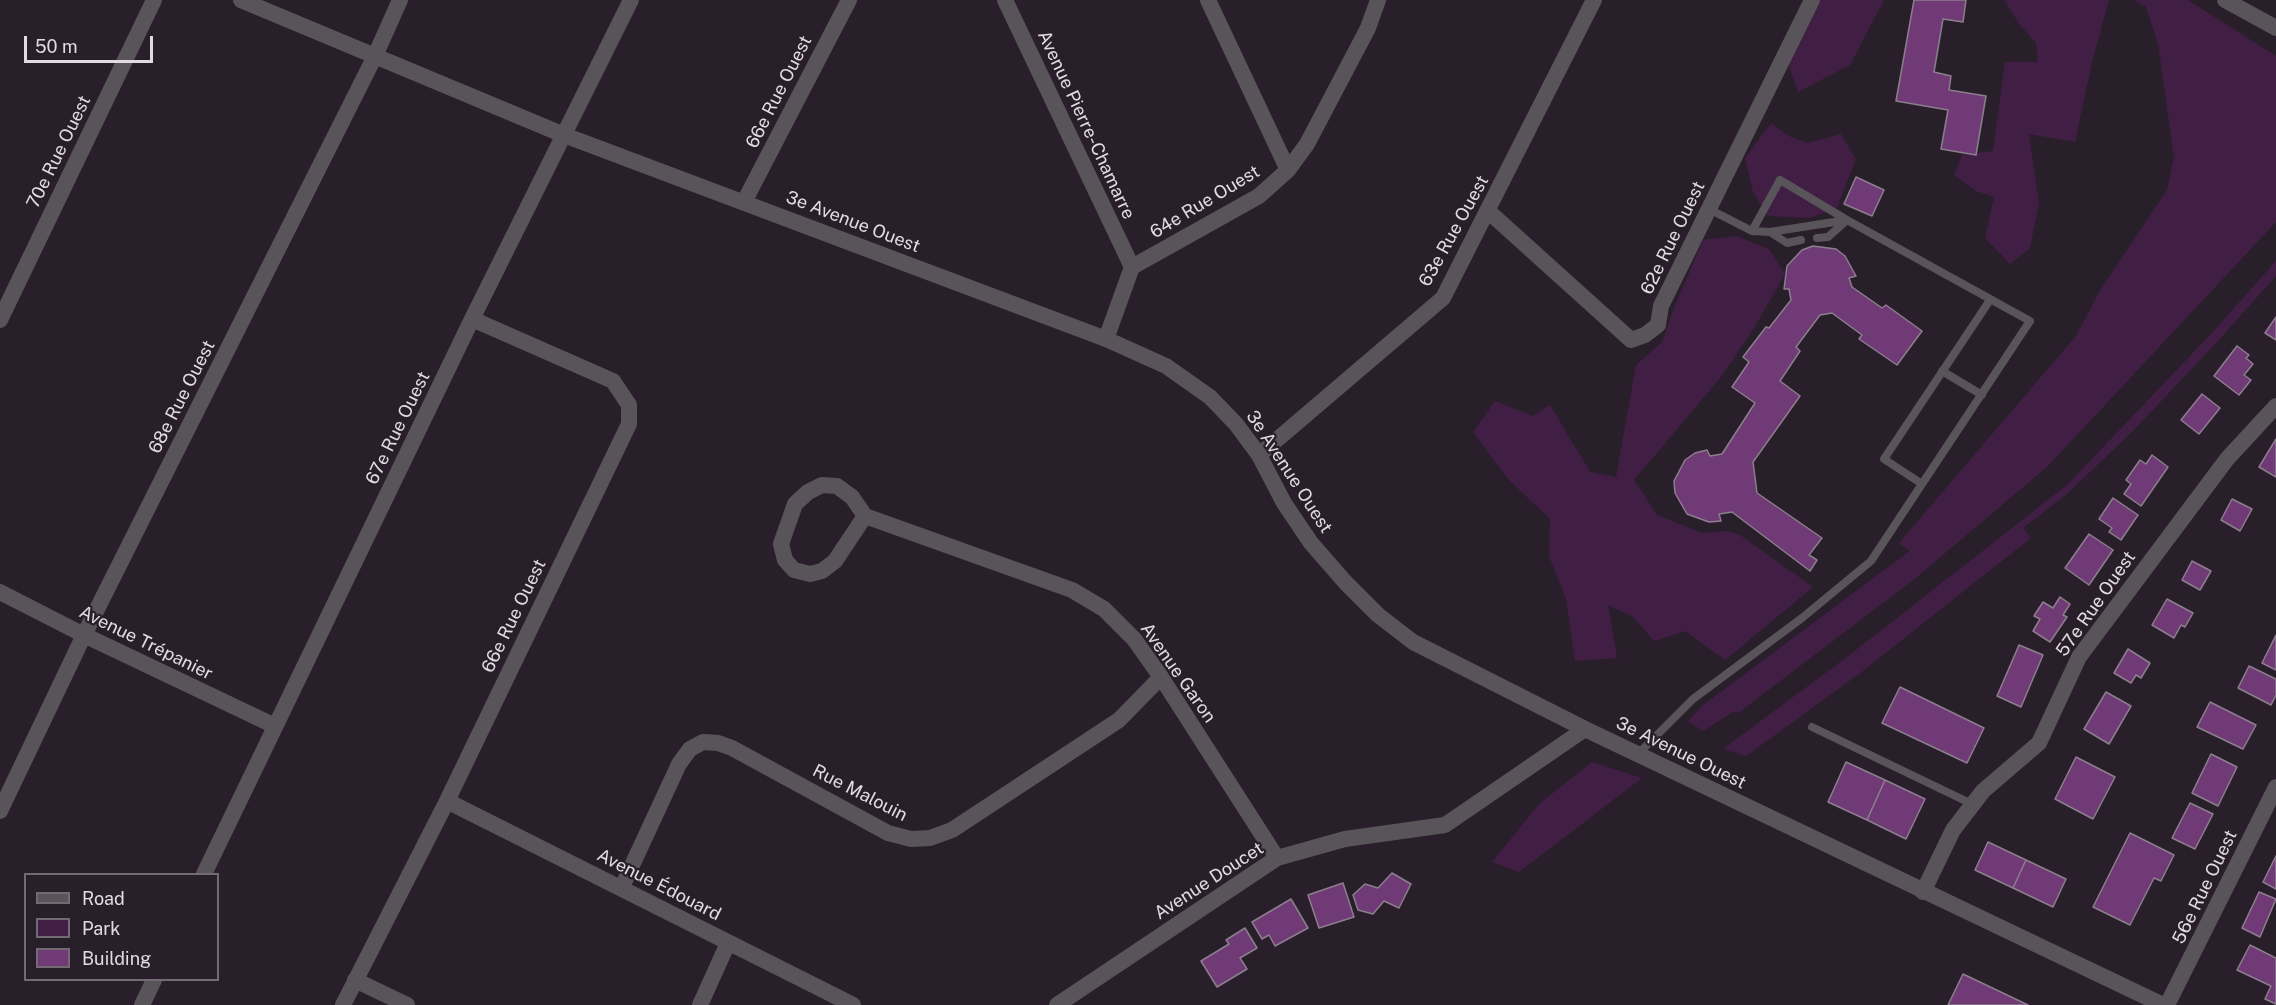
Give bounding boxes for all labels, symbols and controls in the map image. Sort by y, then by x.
scale bar [27,24,156,62]
street label: Avenue Pierre-Chamarre [1033,27,1139,223]
street label: 66e Rue Ouest [741,32,817,152]
text: 50 m [35,36,78,57]
street label: 70e Rue Ouest [22,92,96,212]
street label: 64e Rue Ouest [1146,161,1264,243]
street label: 63e Rue Ouest [1415,172,1493,290]
street label: 62e Rue Ouest [1636,178,1710,298]
street label: 3e Avenue Ouest [783,187,923,257]
street label: 68e Rue Ouest [144,337,220,457]
street label: 67e Rue Ouest [361,368,435,488]
street label: 3e Avenue Ouest [1241,407,1337,537]
street label: 57e Rue Ouest [2052,547,2140,661]
street label: 66e Rue Ouest [477,556,551,676]
street label: Avenue Trépanier [76,601,216,685]
street label: Avenue Garon [1136,619,1220,727]
street label: 3e Avenue Ouest [1613,712,1749,794]
street label: Rue Malouin [809,760,911,826]
street label: 56e Rue Ouest [2168,827,2242,947]
street label: Avenue Doucet [1150,838,1268,924]
street label: Avenue Édouard [593,844,725,926]
legend [24,873,219,981]
text: Road [82,888,125,909]
text: Park [82,918,120,939]
text: Building [82,948,151,969]

